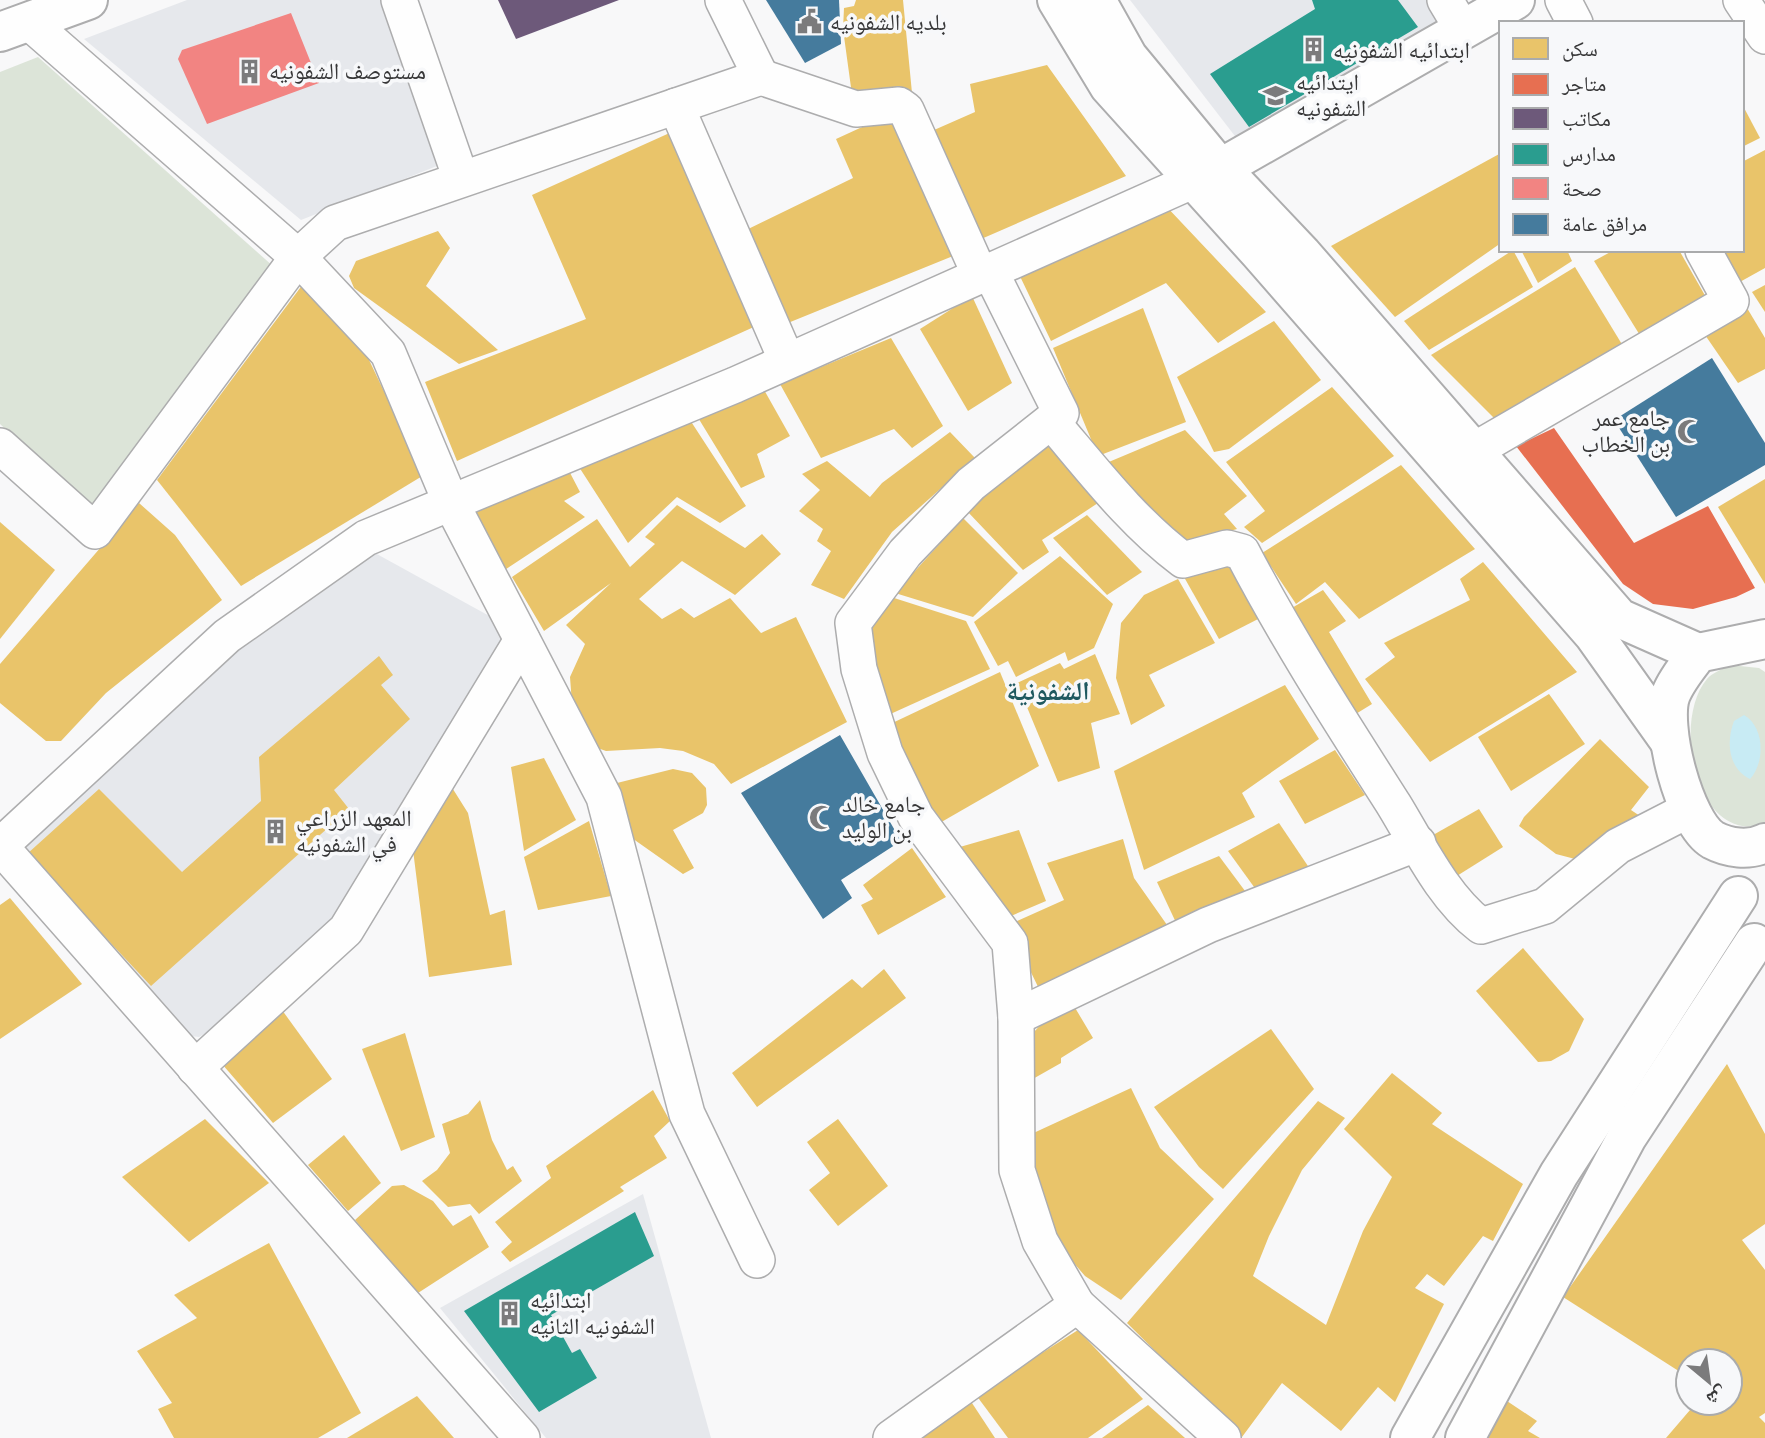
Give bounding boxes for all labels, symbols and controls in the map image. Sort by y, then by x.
public building icon: بلديه الشفونيه [796,8,824,36]
place label: بلديه الشفونيه [830,8,947,36]
legend [1499,21,1744,252]
building icon: ابتدائيه الشفونيه [1299,36,1327,64]
place label: ابتدائيه الشفونيه [1333,36,1470,64]
text: سكن [1562,36,1598,62]
building icon: مستوصف الشفونيه [235,57,263,85]
place label: مستوصف الشفونيه [269,57,426,85]
place label: ايتدائيه الشفونيه [1296,68,1366,122]
text: متاجر [1561,71,1606,96]
school or university icon: ايتدائيه الشفونيه [1262,81,1290,109]
text: مكاتب [1562,106,1611,131]
text: مدارس [1562,141,1616,167]
text: صحة [1562,176,1602,201]
text: مرافق عامة [1562,211,1647,237]
place label: جامع عمر بن الخطاب [1581,404,1670,458]
mosque icon: جامع عمر بن الخطاب [1676,417,1704,445]
district label: الشفونية [1006,675,1090,707]
place label: جامع خالد بن الوليد [842,790,925,844]
mosque icon: جامع خالد بن الوليد [808,803,836,831]
place label: المعهد الزراعي في الشفونيه [296,804,412,863]
building icon: المعهد الزراعي في الشفونيه [262,817,290,845]
place label: ابتدائيه الشفونيه الثانيه [530,1286,655,1340]
building icon: ابتدائيه الشفونيه الثانيه [496,1299,524,1327]
north arrow [1674,1347,1744,1417]
text: ش [1703,1381,1731,1411]

